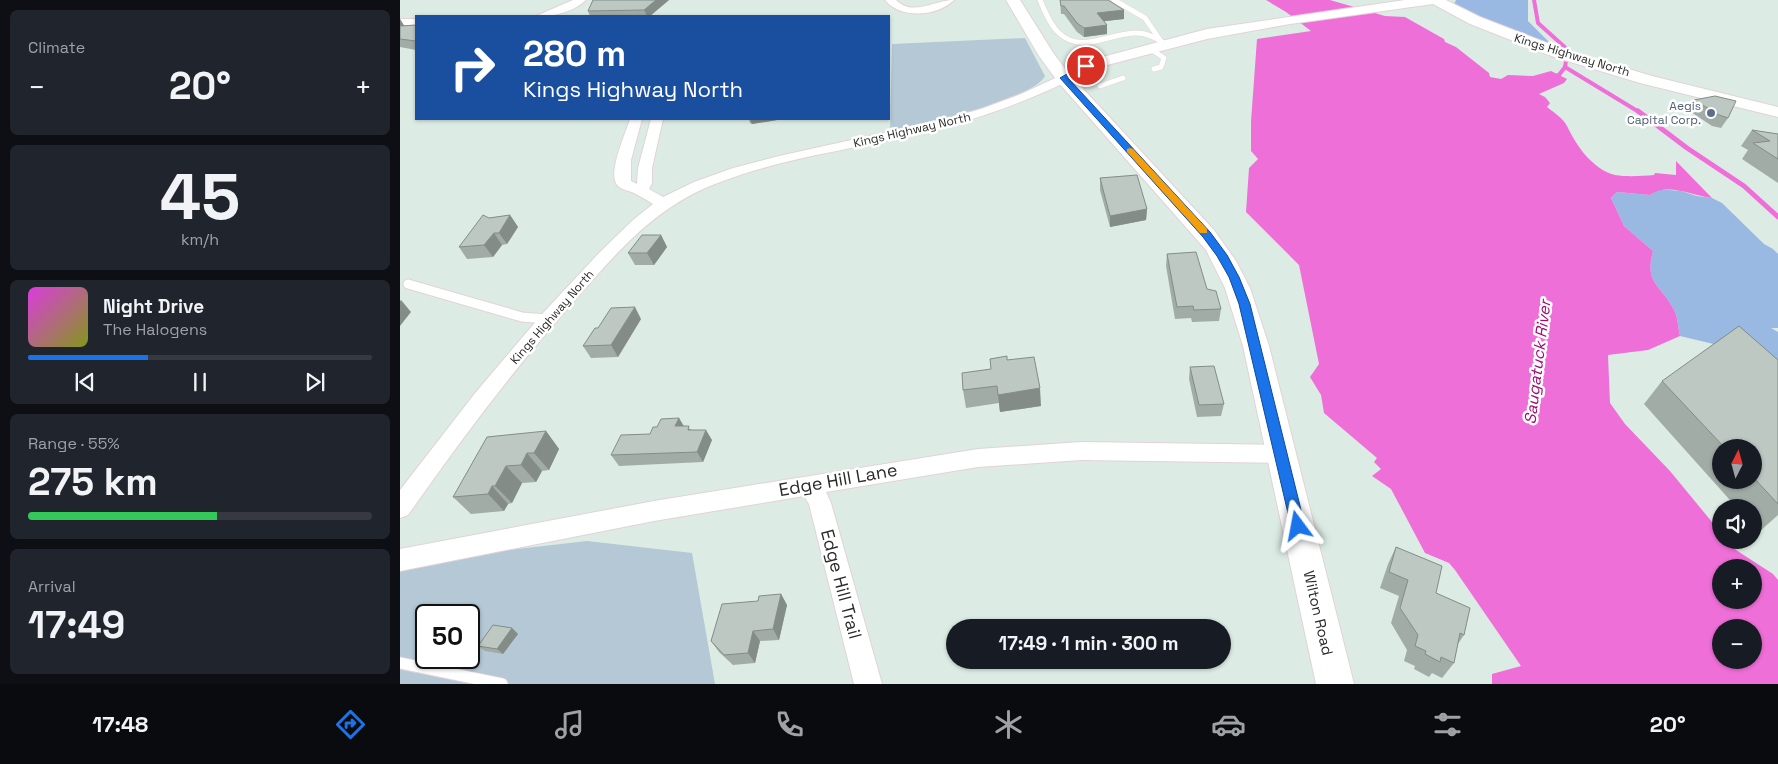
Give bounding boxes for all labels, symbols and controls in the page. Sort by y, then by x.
street label: Kings Highway North [1512,30,1632,80]
text: 280 m [523,32,626,76]
icon: right [440,35,505,100]
text: Climate [28,37,85,58]
pin [1065,45,1107,87]
icon: arrive [1072,52,1100,80]
text: 20° [169,62,231,110]
text: − [28,69,45,105]
text: + [355,69,372,105]
text: Kings Highway North [523,75,743,103]
place label: Aegis Capital Corp. [1627,98,1701,128]
marker: Aegis Capital Corp. [1705,107,1717,119]
street label: Kings Highway North [852,109,972,151]
text: 45 [160,155,240,238]
text: km/h [181,229,219,250]
street label: Kings Highway North [507,266,597,368]
text: Night Drive [103,294,204,319]
water label: Saugatuck River [1519,297,1556,425]
text: The Halogens [103,319,207,340]
icon: previous [71,368,99,396]
icon: pause [186,368,214,396]
icon: next [301,368,329,396]
text: Range · 55% [28,433,120,454]
north arrow [1712,439,1762,489]
map controls [1712,439,1762,669]
text: 275 km [28,458,158,506]
street label: Edge Hill Lane [777,458,899,501]
position arrow [1271,499,1323,551]
button: sound [1712,499,1762,549]
street label: Edge Hill Trail [816,526,867,641]
button: + [1712,559,1762,609]
street label: Wilton Road [1300,569,1337,657]
text: Arrival [28,576,76,597]
text: 17:49 [28,601,125,649]
speed limit sign: 50 [415,604,480,669]
button: − [1712,619,1762,669]
text: 17:49 · 1 min · 300 m [999,631,1178,656]
icon: directions [333,707,368,742]
icon: music [552,707,587,742]
icon: phone [772,707,807,742]
icon: climate [991,707,1026,742]
icon: car [1211,707,1246,742]
icon: filters [1430,707,1465,742]
text: 17:48 [92,710,148,738]
text: 20° [1650,710,1686,738]

